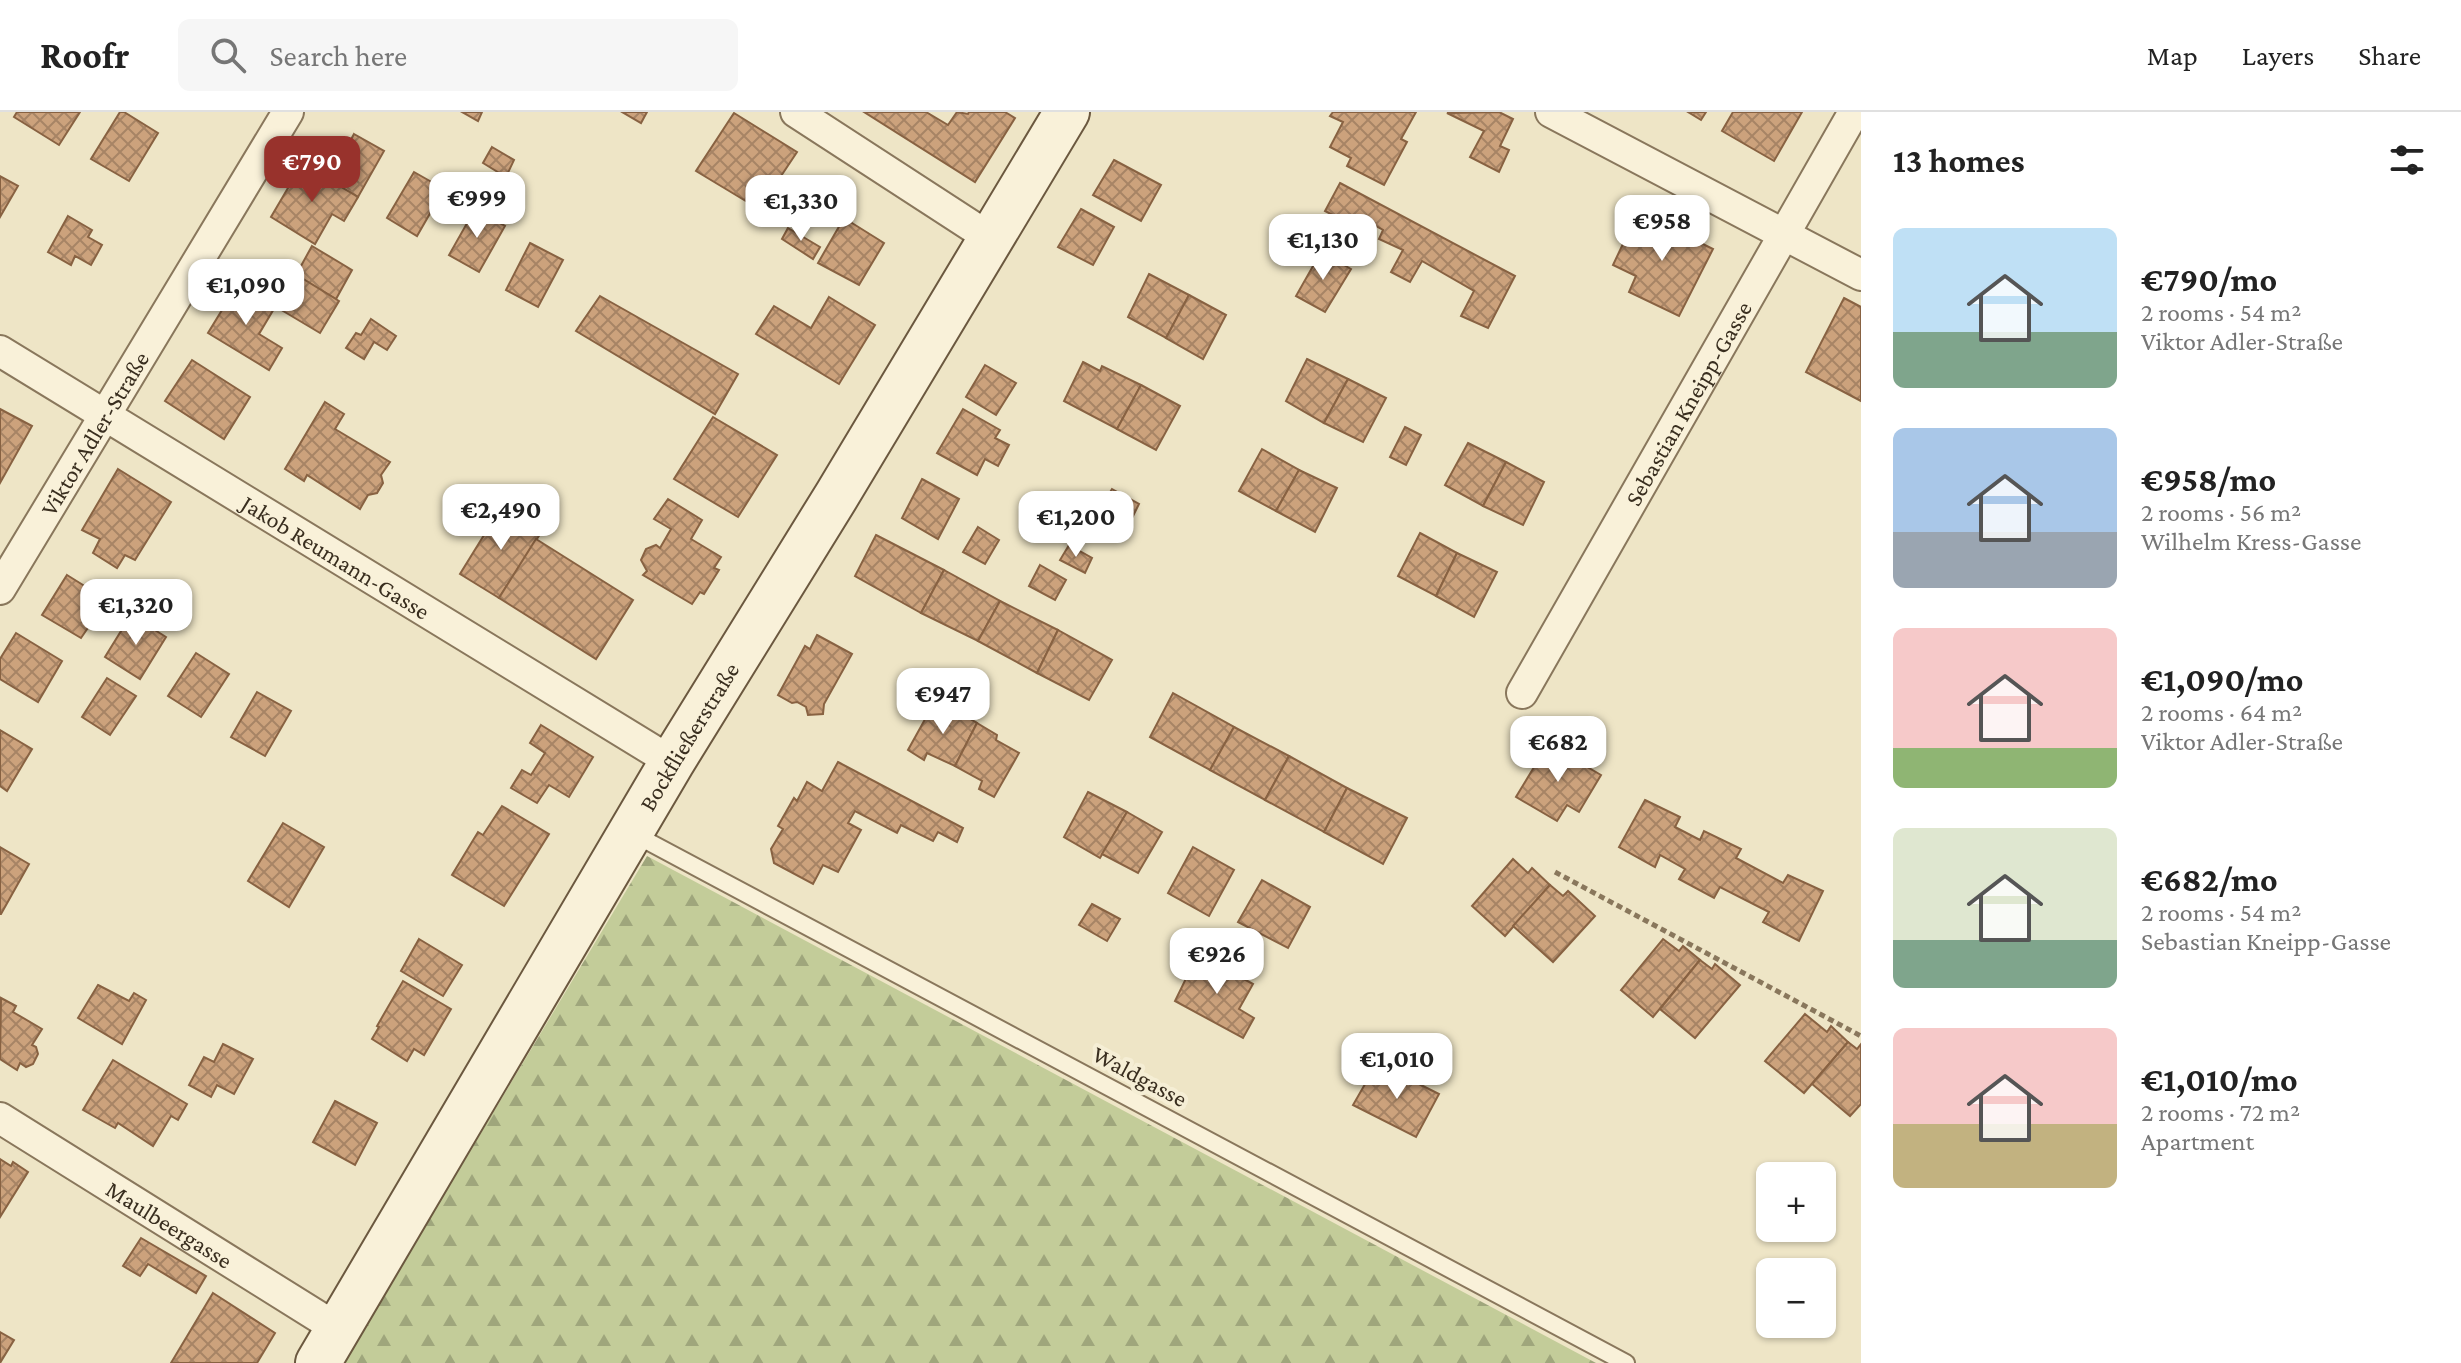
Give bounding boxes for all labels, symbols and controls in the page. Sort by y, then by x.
search box [178,19,738,91]
icon: search [206,33,250,77]
text: Roofr [40,34,130,76]
text: Search here [270,39,407,72]
text: Map [2147,40,2198,71]
text: Layers [2242,40,2314,71]
text: Share [2358,40,2421,71]
pin: €790 [265,136,359,204]
icon: filters [2385,138,2429,182]
text: 13 homes [1893,142,2025,179]
text: €790 [282,147,342,176]
pin: €999 [430,172,524,240]
pin: €1,330 [736,175,866,243]
text: €999 [447,183,507,212]
text: €1,330 [763,186,839,215]
pin: €958 [1615,195,1709,263]
text: €958 [1633,206,1691,235]
pin: €1,130 [1258,214,1388,282]
text: €1,130 [1287,225,1359,254]
pin: €1,090 [181,259,311,327]
icon: home [1957,260,2053,356]
text: €790/mo [2141,261,2277,298]
text: €1,090 [206,270,286,299]
street label: Sebastian Kneipp-Gasse [1619,296,1757,510]
text: 2 rooms · 54 m² [2141,298,2301,327]
text: Viktor Adler-Straße [2141,327,2343,356]
street label: Viktor Adler-Straße [34,346,154,520]
icon: home [1957,460,2053,556]
text: €958/mo [2141,461,2276,498]
pin: €2,490 [436,484,566,552]
street label: Jakob Reumann-Gasse [236,488,435,624]
pin: €1,200 [1011,491,1141,559]
text: €2,490 [460,495,542,524]
text: 2 rooms · 56 m² [2141,498,2301,527]
text: €1,200 [1037,502,1115,531]
text: Wilhelm Kress-Gasse [2141,527,2361,556]
pin: €1,320 [71,579,201,647]
text: €1,320 [98,590,174,619]
street label: Bockfließerstraße [633,657,744,815]
icon: home [1957,660,2053,756]
text: €1,090/mo [2141,661,2303,698]
pin: €947 [896,668,990,736]
text: €947 [915,679,971,708]
text: 2 rooms · 64 m² [2141,698,2302,727]
pin: €682 [1511,716,1605,784]
text: €682 [1528,727,1588,756]
text: Viktor Adler-Straße [2141,727,2343,756]
icon: home [1957,860,2053,956]
text: €682/mo [2141,861,2278,898]
text: 2 rooms · 54 m² [2141,898,2301,927]
text: Sebastian Kneipp-Gasse [2141,927,2391,956]
pin: €926 [1170,928,1264,996]
text: €926 [1188,939,1246,968]
pin: €1,010 [1332,1033,1462,1101]
street label: Waldgasse [1088,1040,1192,1112]
text: €1,010 [1359,1044,1435,1073]
icon: home [1957,1060,2053,1156]
text: €1,010/mo [2141,1061,2298,1098]
text: 2 rooms · 72 m² [2141,1098,2300,1127]
text: Apartment [2141,1127,2254,1156]
map controls [1756,1162,1836,1338]
button: + [1756,1162,1836,1242]
street label: Maulbeergasse [102,1174,238,1273]
button: − [1756,1258,1836,1338]

